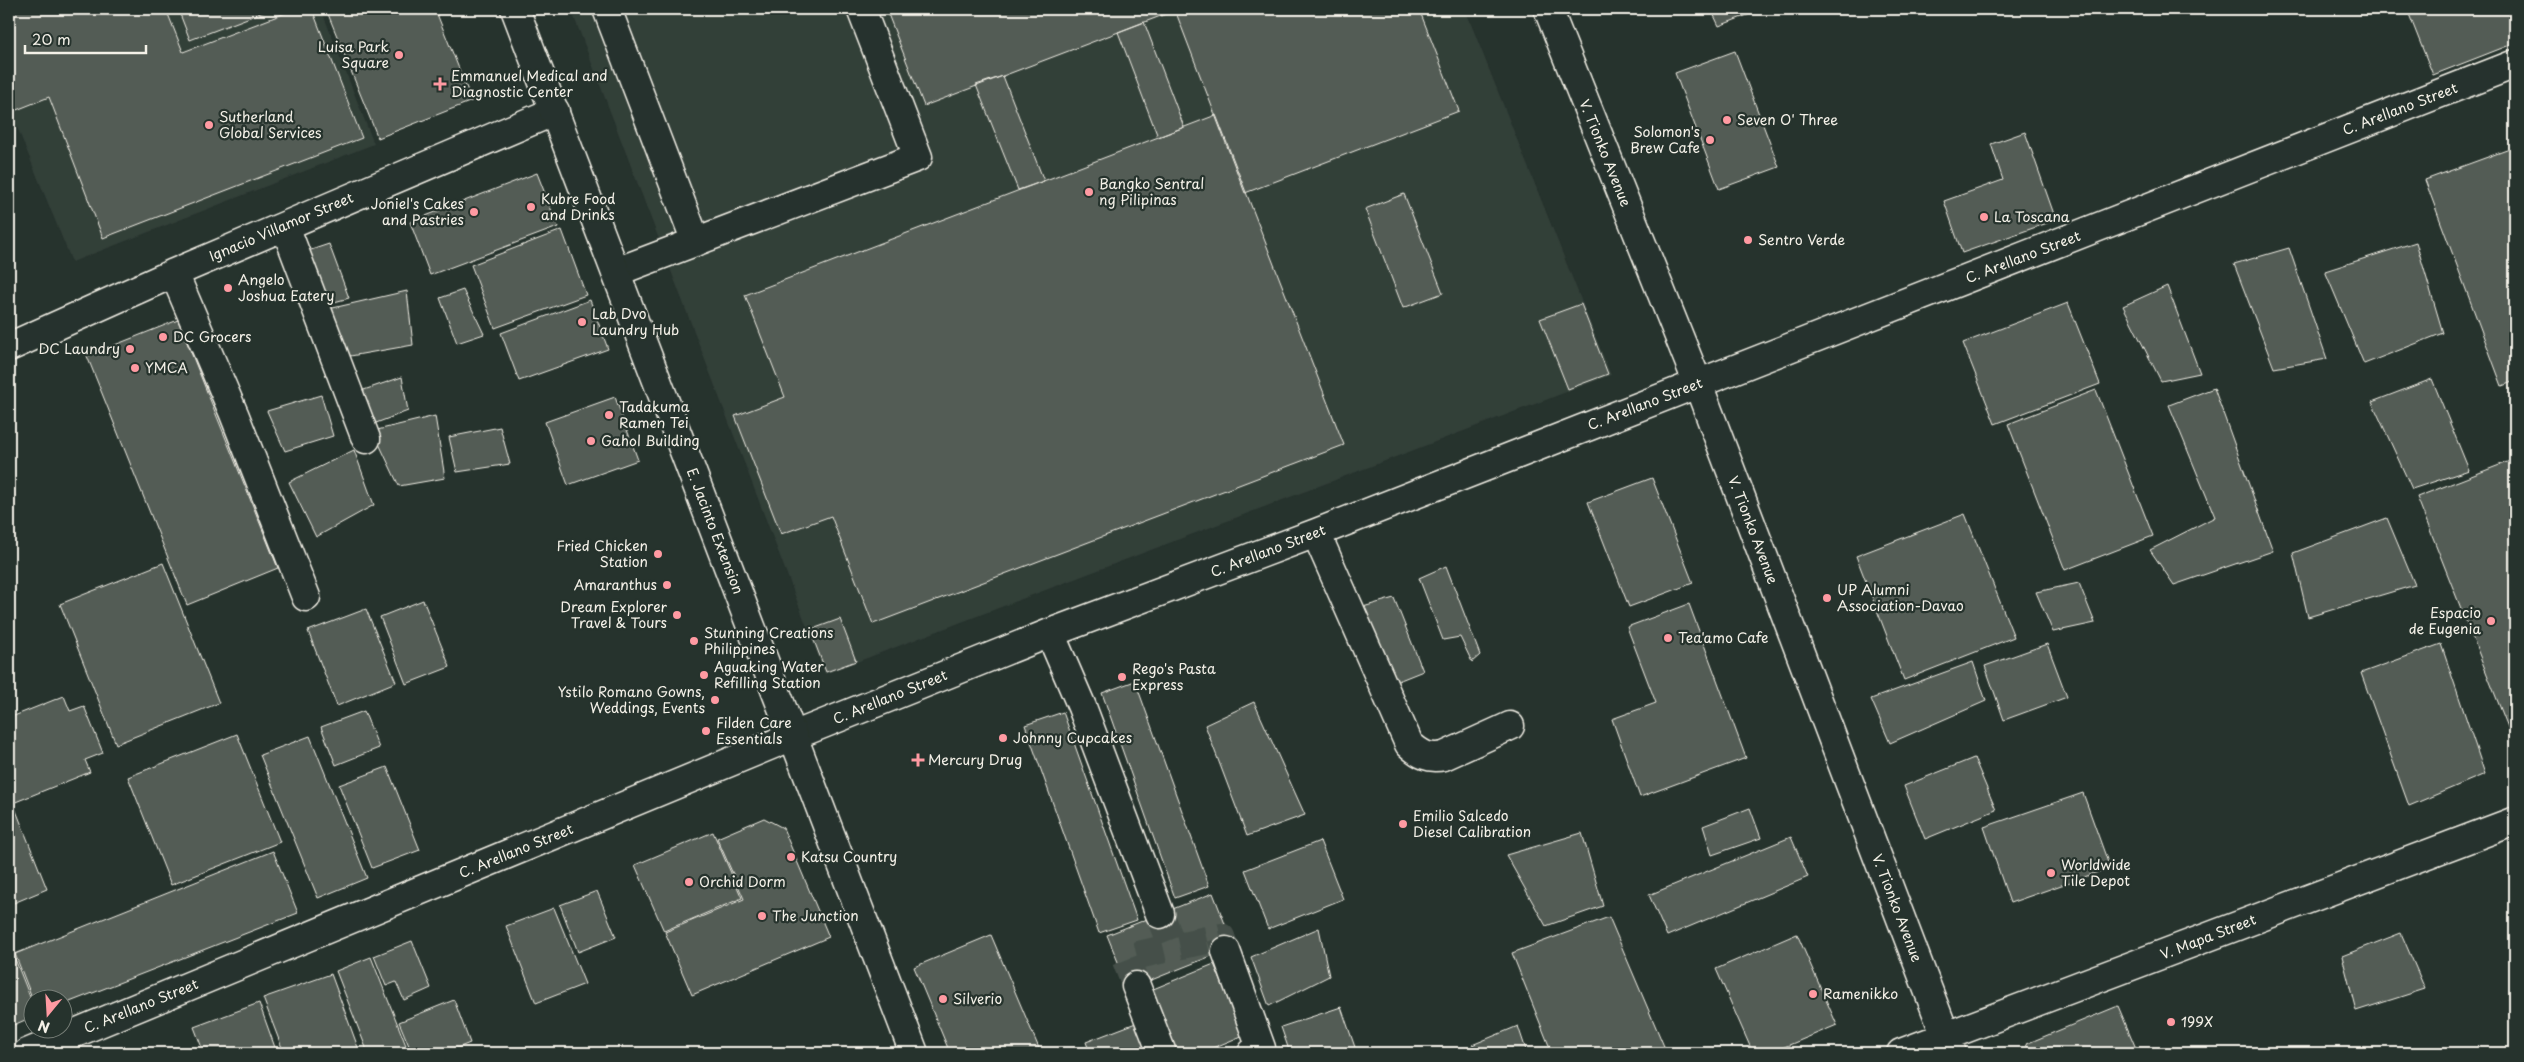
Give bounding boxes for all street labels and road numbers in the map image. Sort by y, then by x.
street label: C. Arellano Street [2339,77,2461,140]
street label: V. Tionko Avenue [1574,96,1637,210]
street label: Ignacio Villamor Street [205,187,356,266]
street label: C. Arellano Street [1962,225,2084,288]
street label: C. Arellano Street [1584,372,1706,435]
street label: E. Jacinto Extension [682,465,749,597]
street label: V. Tionko Avenue [1723,473,1784,587]
street label: C. Arellano Street [1207,519,1329,582]
street label: C. Arellano Street [829,664,950,729]
street label: C. Arellano Street [455,818,576,883]
street label: V. Tionko Avenue [1867,851,1928,965]
street label: V. Mapa Street [2157,909,2259,964]
street label: C. Arellano Street [80,973,201,1038]

